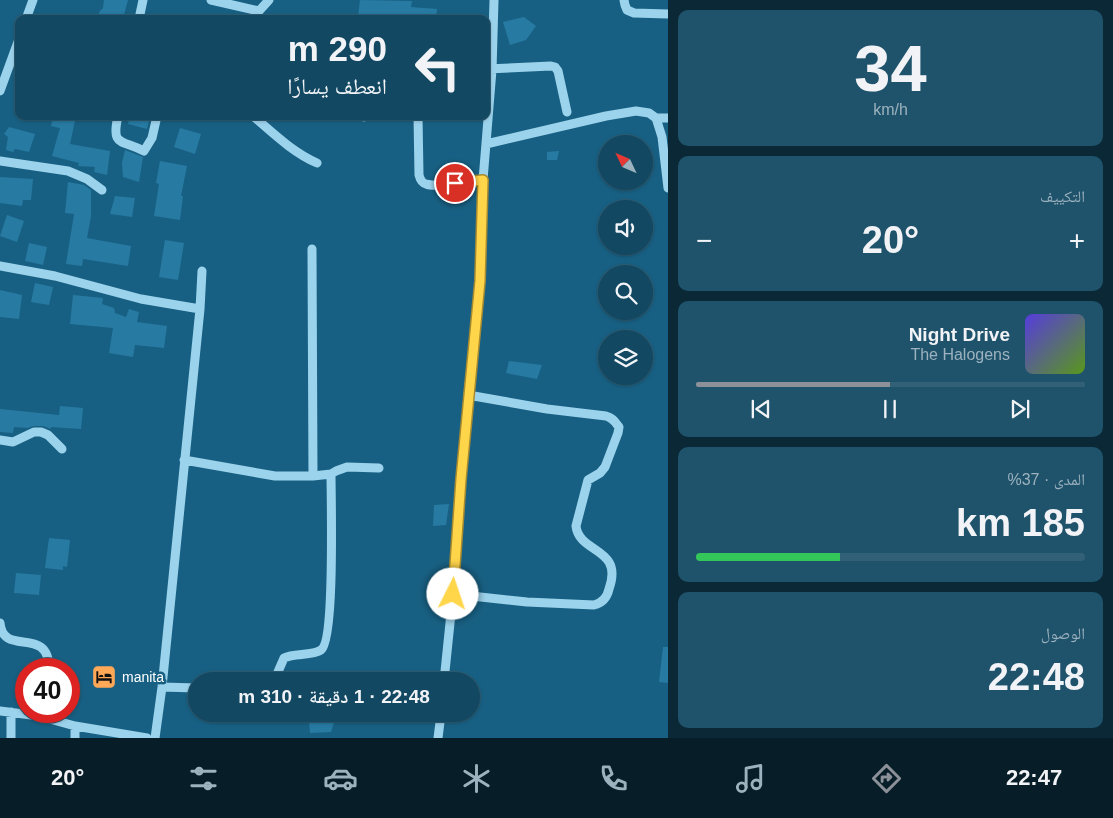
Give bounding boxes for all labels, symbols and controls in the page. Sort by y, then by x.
text: 290 m [288,29,387,68]
text: 34 [854,32,927,105]
icon: left [405,35,470,100]
text: انعطف يسارًا [287,74,387,99]
text: km/h [873,101,908,118]
north arrow [598,135,652,190]
map controls [598,135,653,385]
pin [434,162,476,204]
icon: arrive [441,169,469,197]
text: التكييف [1040,188,1085,205]
button: sound [598,200,653,255]
text: 20° [862,219,919,261]
text: − [696,225,712,256]
text: + [1069,225,1085,256]
button: search [598,265,653,320]
text: Night Drive [909,324,1010,345]
button: layers [598,330,653,385]
text: The Halogens [910,346,1010,363]
icon: previous [747,395,775,423]
icon: pause [876,395,904,423]
icon: next [1006,395,1034,423]
text: المدى · 37% [1007,471,1085,488]
text: 185 km [956,502,1085,544]
position arrow [426,567,478,619]
text: الوصول [1041,625,1085,642]
text: 22:48 [988,656,1085,698]
speed limit sign: 40 [15,658,80,723]
hotel icon: manita [91,664,117,690]
place label: manita [122,669,164,685]
text: 22:48 · 1 دقيقة · 310 m [238,686,430,707]
icon: filters [186,761,221,796]
icon: car [323,761,358,796]
icon: climate [459,761,494,796]
icon: phone [596,761,631,796]
icon: music [733,761,768,796]
icon: directions [869,761,904,796]
text: 20° [51,765,84,790]
text: 22:47 [1006,765,1062,790]

